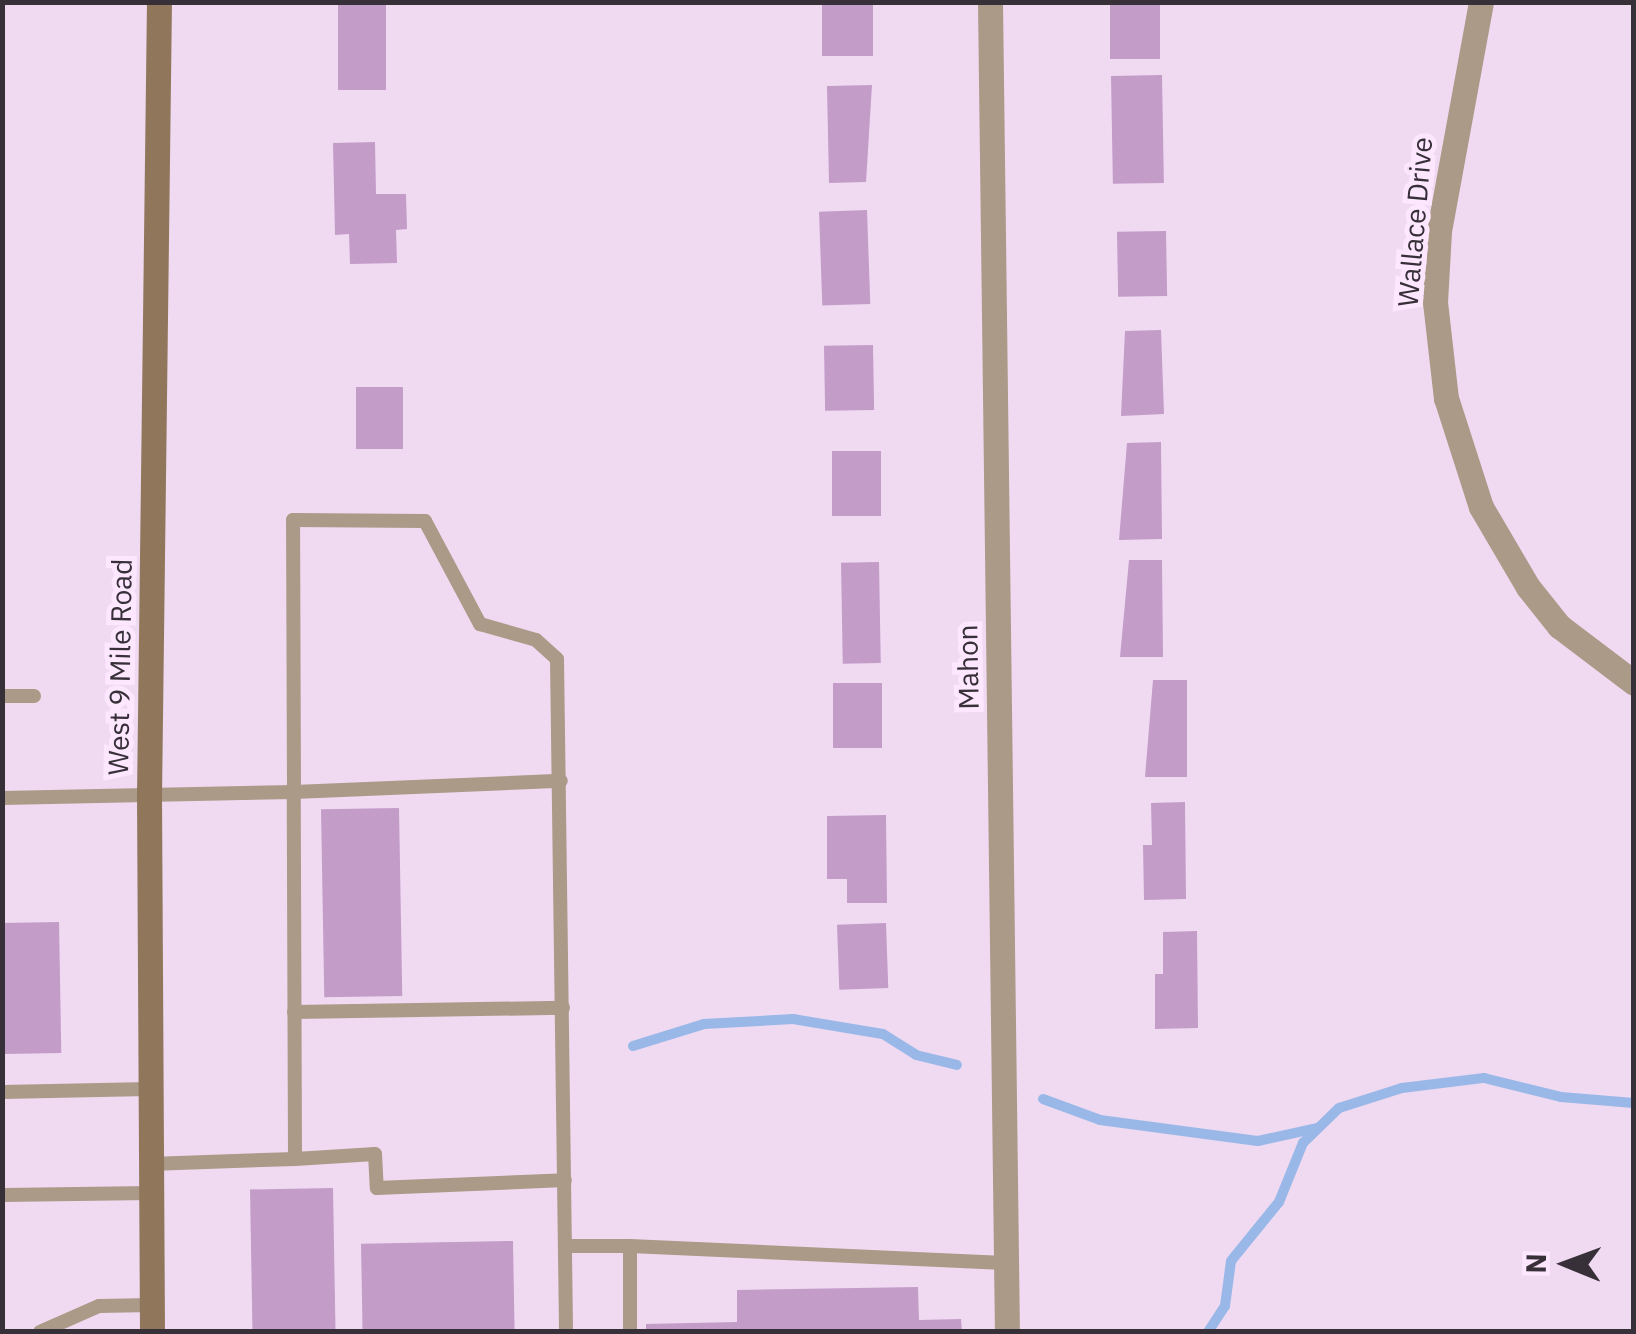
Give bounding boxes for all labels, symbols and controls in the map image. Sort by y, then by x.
street label: Wallace Drive [1391,136,1439,308]
street label: West 9 Mile Road [101,558,139,776]
street label: Mahon [950,624,986,710]
north arrow [1516,1214,1616,1314]
text: N [1517,1253,1554,1274]

